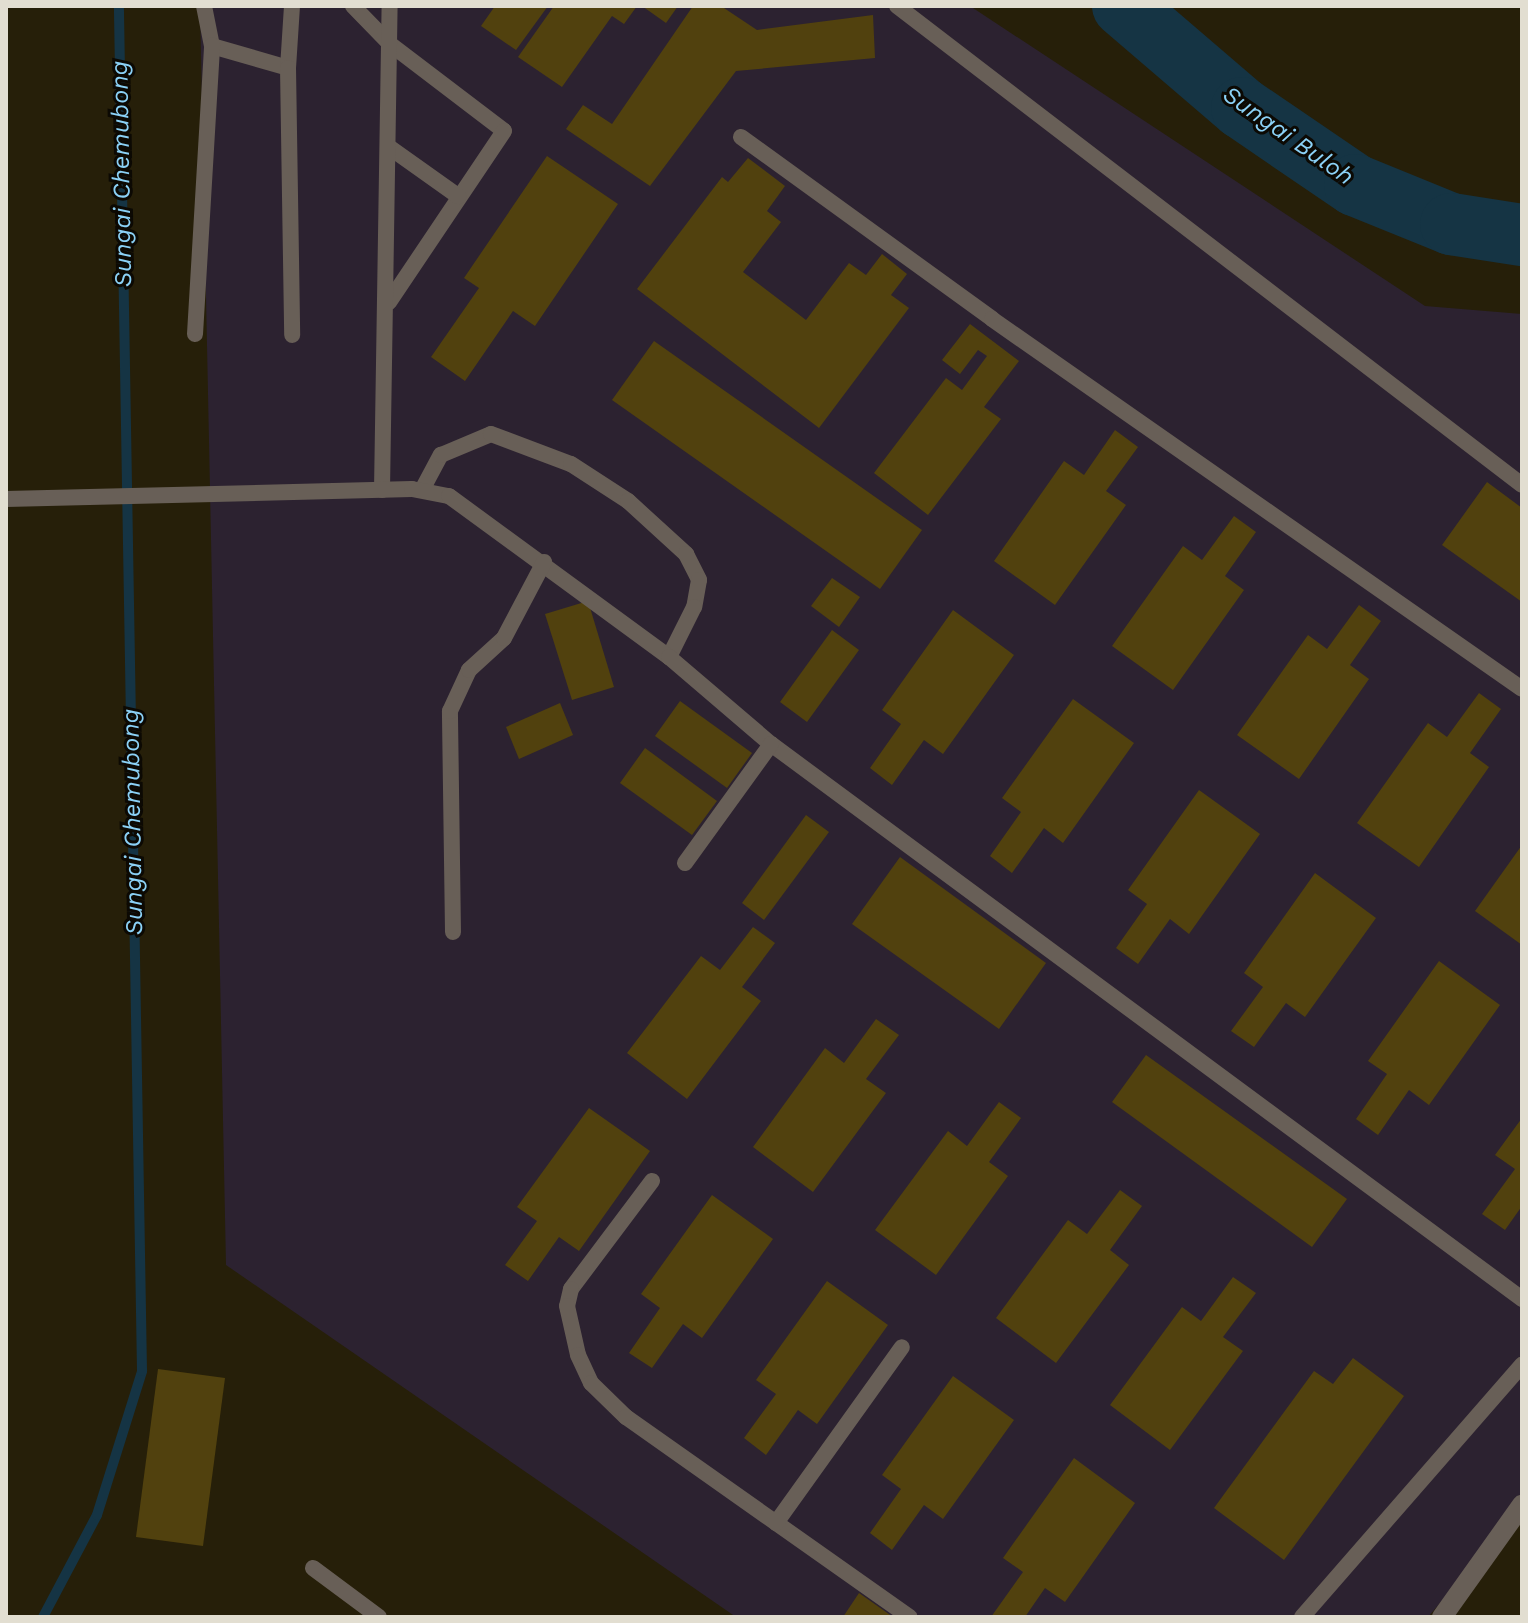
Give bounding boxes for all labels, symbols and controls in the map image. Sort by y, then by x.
water label: Sungai Chemubong [106,60,138,288]
water label: Sungai Buloh [1217,80,1359,192]
water label: Sungai Chemubong [117,708,149,936]

